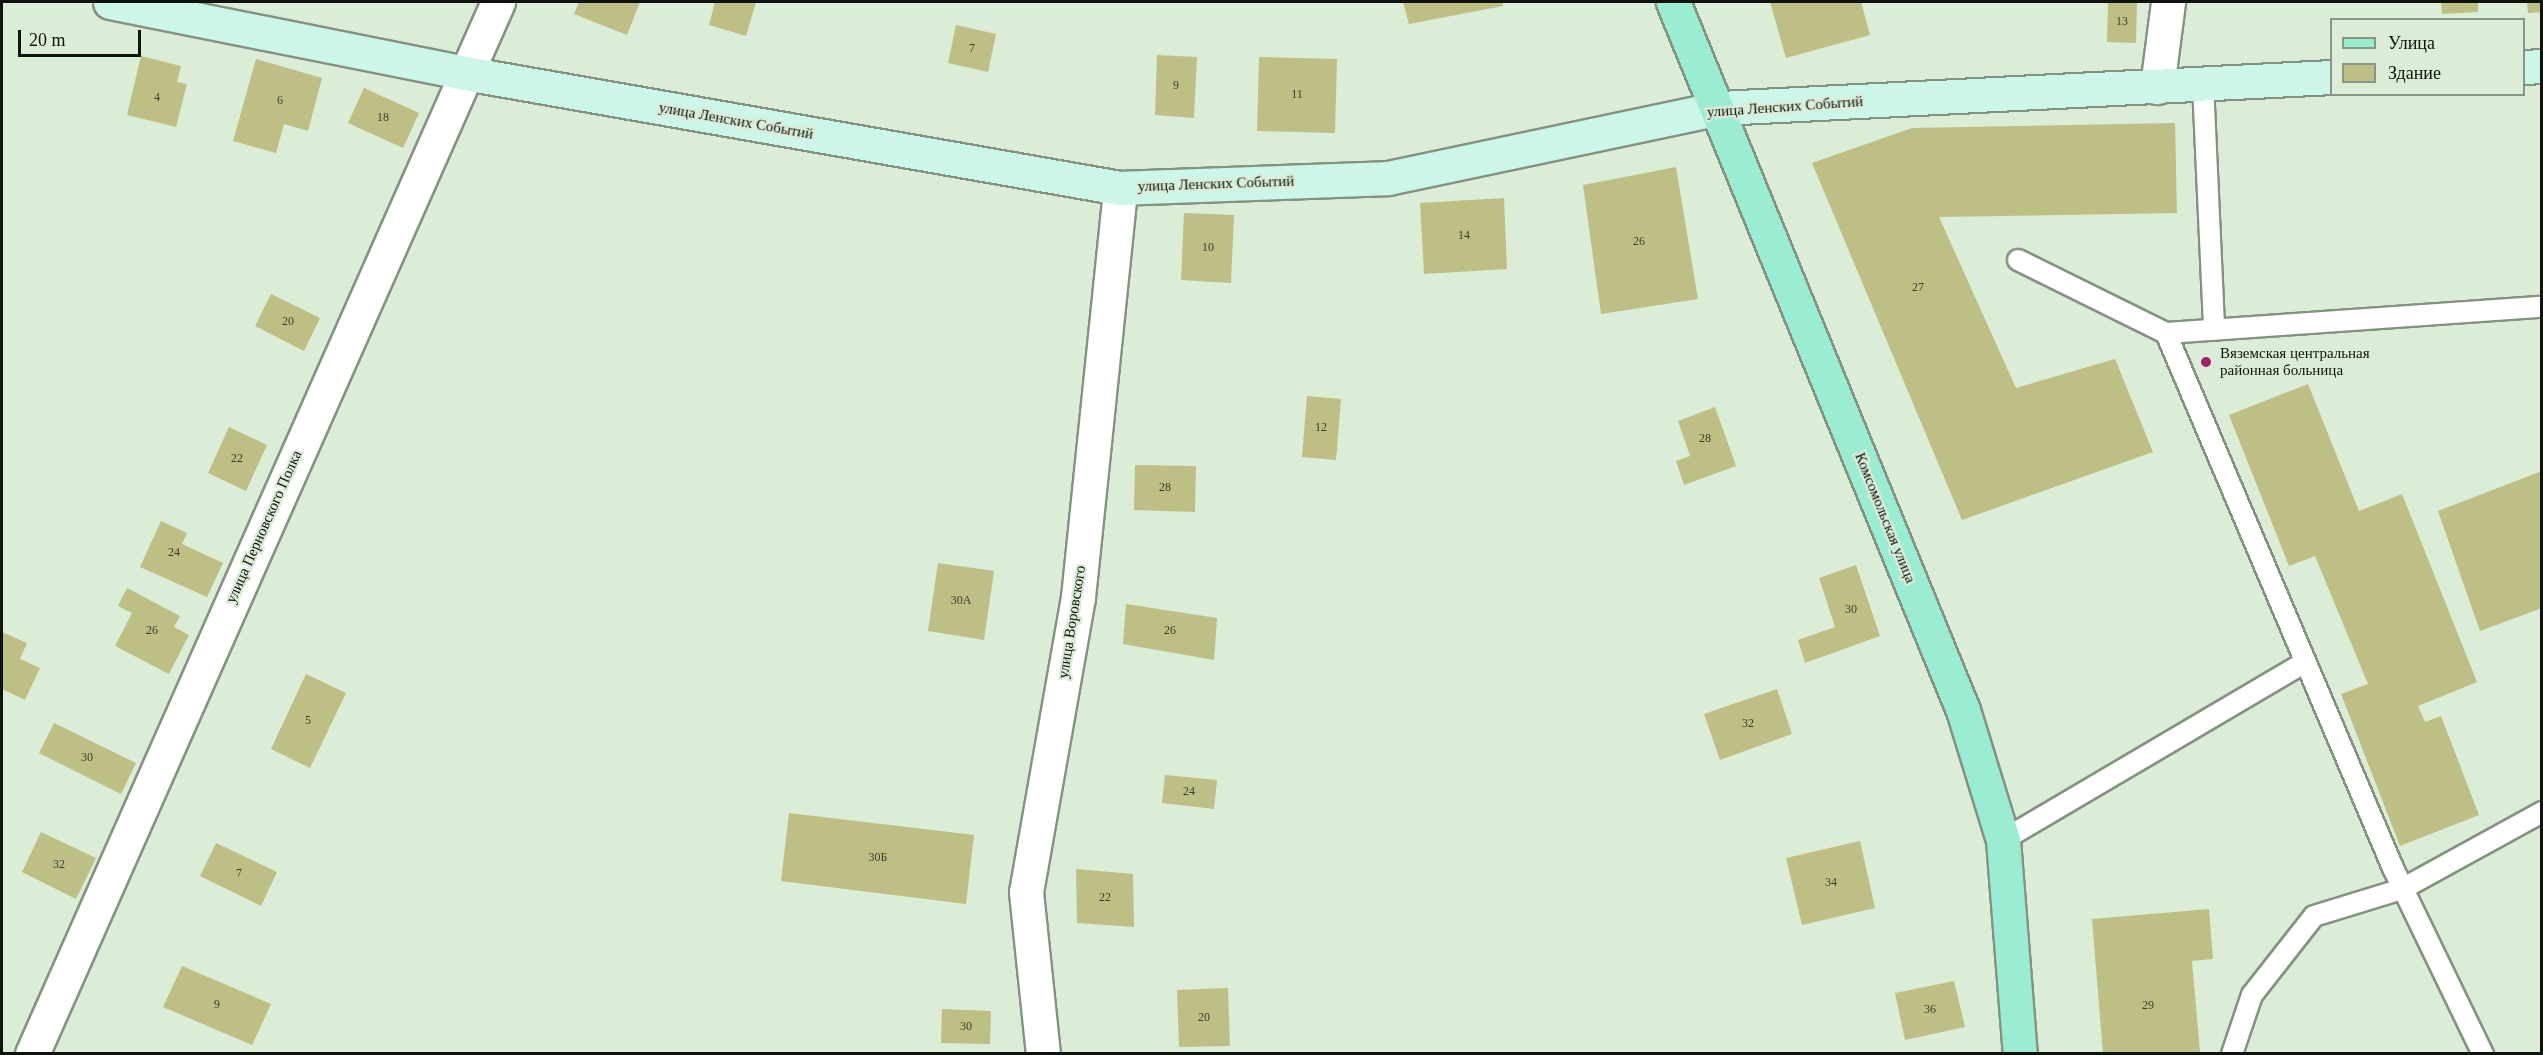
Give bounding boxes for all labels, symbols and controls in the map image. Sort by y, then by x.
house number: 13 [2116,15,2128,29]
scale bar [21,18,144,56]
legend [2330,18,2525,96]
text: 20 m [29,30,66,50]
text: Улица [2388,33,2435,53]
house number: 7 [969,42,975,56]
text: Здание [2388,63,2441,83]
house number: 9 [1173,79,1179,93]
house number: 11 [1291,88,1303,102]
house number: 4 [154,91,160,105]
street label: улица Ленских Событий [1706,93,1864,121]
house number: 6 [277,94,283,108]
street label: улица Ленских Событий [657,99,815,143]
house number: 18 [377,111,389,125]
street label: улица Ленских Событий [1137,172,1295,196]
house number: 14 [1458,229,1470,243]
house number: 26 [1633,235,1645,249]
house number: 10 [1202,241,1214,255]
house number: 27 [1912,281,1924,295]
house number: 20 [282,315,294,329]
place label: Вяземская центральная районная больница [2220,344,2370,379]
marker: Вяземская центральная районная больница [2197,353,2215,371]
house number: 12 [1315,421,1327,435]
house number: 28 [1699,432,1711,446]
street label: улица Перновского Полка [222,448,306,606]
street label: Комсомольская улица [1851,450,1919,586]
house number: 22 [231,452,243,466]
house number: 28 [1159,481,1171,495]
house number: 24 [168,546,180,560]
street label: улица Воровского [1054,564,1090,680]
house number: 30А [951,594,971,608]
house number: 30 [1845,603,1857,617]
house number: 26 [146,624,158,638]
house number: 26 [1164,624,1176,638]
house number: 5 [305,714,311,728]
house number: 32 [1742,717,1754,731]
house number: 30 [81,751,93,765]
house number: 24 [1183,785,1195,799]
house number: 30Б [869,851,887,865]
house number: 32 [53,858,65,872]
house number: 7 [236,867,242,881]
house number: 34 [1825,876,1837,890]
house number: 22 [1099,891,1111,905]
house number: 9 [214,998,220,1012]
house number: 29 [2142,999,2154,1013]
house number: 36 [1924,1003,1936,1017]
house number: 20 [1198,1011,1210,1025]
house number: 30 [960,1020,972,1034]

